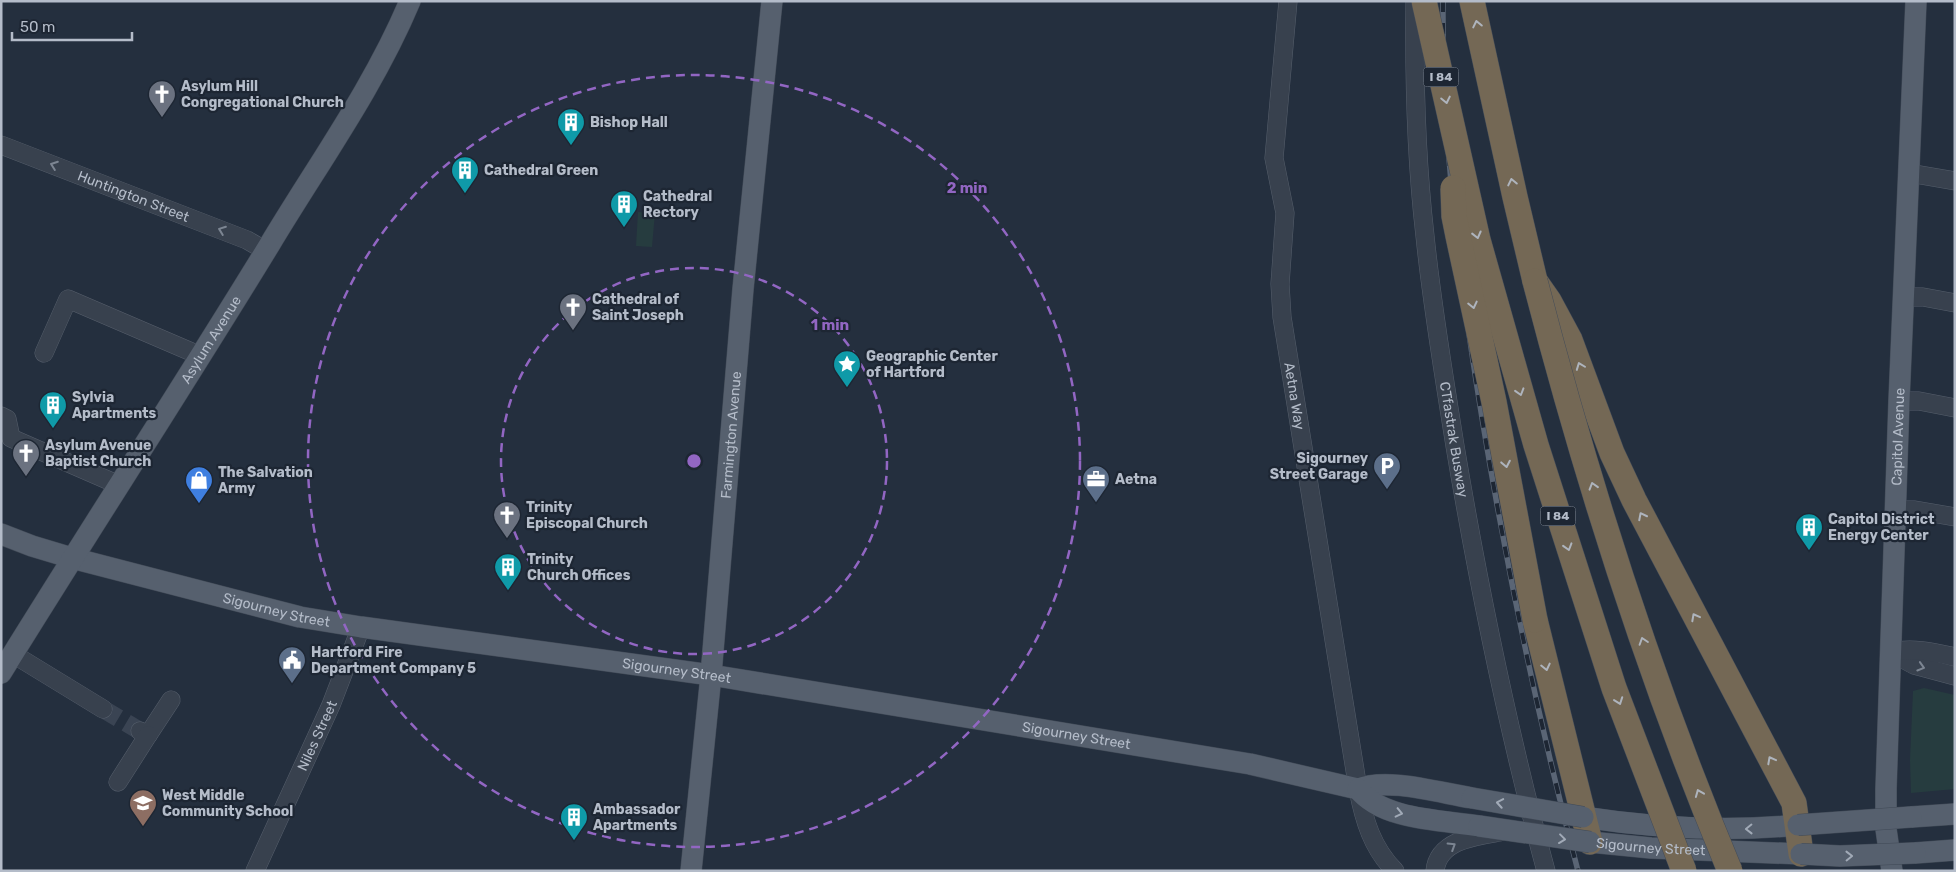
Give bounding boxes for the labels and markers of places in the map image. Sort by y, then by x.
place label: Asylum Hill Congregational Church [181,78,344,111]
church icon: Asylum Hill Congregational Church [147,79,177,118]
building icon: Bishop Hall [556,107,586,146]
place label: Bishop Hall [590,114,668,131]
building icon: Cathedral Green [450,155,480,194]
place label: Cathedral Green [484,162,598,179]
place label: Cathedral Rectory [643,188,712,221]
building icon: Cathedral Rectory [609,189,639,228]
place label: Cathedral of Saint Joseph [592,291,684,324]
church icon: Cathedral of Saint Joseph [558,292,588,331]
place label: Geographic Center of Hartford [866,348,998,381]
place icon: Geographic Center of Hartford [832,349,862,388]
place label: Sylvia Apartments [72,389,157,422]
building icon: Sylvia Apartments [38,390,68,429]
place label: Asylum Avenue Baptist Church [45,437,151,470]
church icon: Asylum Avenue Baptist Church [11,438,41,477]
place label: Sigourney Street Garage [1270,450,1369,483]
parking icon: Sigourney Street Garage [1372,451,1402,490]
centre of rings [685,452,703,470]
place label: The Salvation Army [218,464,313,497]
office icon: Aetna [1081,464,1111,503]
shop icon: The Salvation Army [184,465,214,504]
place label: Aetna [1115,471,1157,488]
place label: Trinity Episcopal Church [526,499,648,532]
church icon: Trinity Episcopal Church [492,500,522,539]
place label: Capitol District Energy Center [1828,511,1935,544]
building icon: Capitol District Energy Center [1794,512,1824,551]
place label: Trinity Church Offices [527,551,631,584]
building icon: Trinity Church Offices [493,552,523,591]
place label: Hartford Fire Department Company 5 [311,644,476,677]
public building icon: Hartford Fire Department Company 5 [277,645,307,684]
place label: West Middle Community School [162,787,293,820]
school or university icon: West Middle Community School [128,788,158,827]
place label: Ambassador Apartments [593,801,681,834]
building icon: Ambassador Apartments [559,802,589,841]

